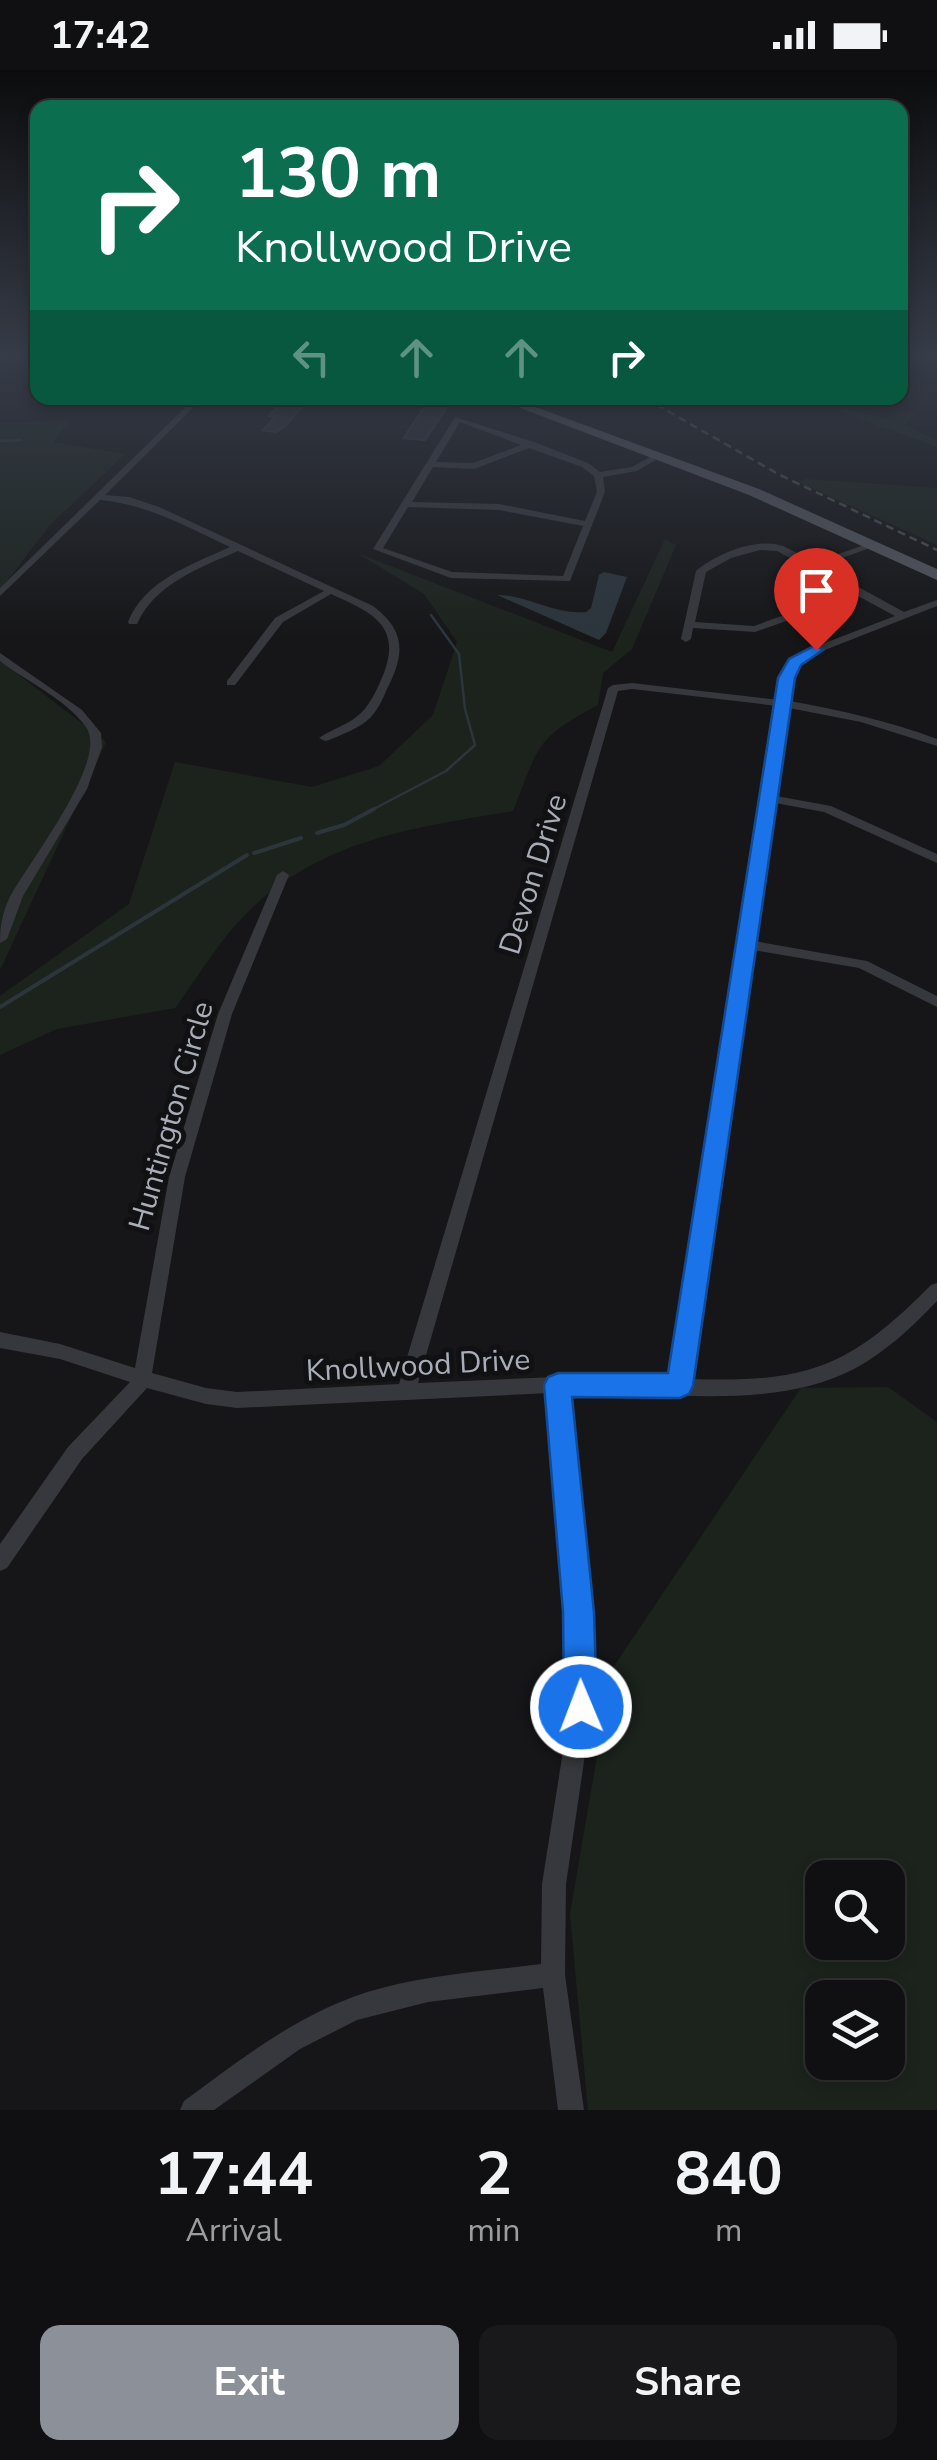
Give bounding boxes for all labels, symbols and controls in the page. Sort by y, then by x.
text: 17:42 [50,10,151,61]
text: 130 m [235,126,441,222]
icon: right [70,140,200,270]
text: Knollwood Drive [235,217,572,278]
icon: left [284,330,339,385]
icon: ahead [389,330,444,385]
icon: ahead [494,330,549,385]
icon: right [599,330,654,385]
pin [774,548,859,651]
icon: arrive [789,563,844,618]
street label: Devon Drive [490,789,577,959]
street label: Huntington Circle [119,997,224,1236]
street label: Knollwood Drive [305,1339,531,1392]
position arrow [529,1655,633,1759]
map controls [805,1860,905,2080]
button: search [805,1860,905,1960]
button: layers [805,1980,905,2080]
text: 17:44 [154,2133,313,2215]
text: 2 [476,2133,512,2215]
text: 840 [675,2133,783,2215]
text: Arrival [186,2209,282,2252]
text: min [467,2209,520,2252]
text: m [715,2209,742,2252]
button: Exit [40,2325,459,2440]
button: Share [479,2325,897,2440]

